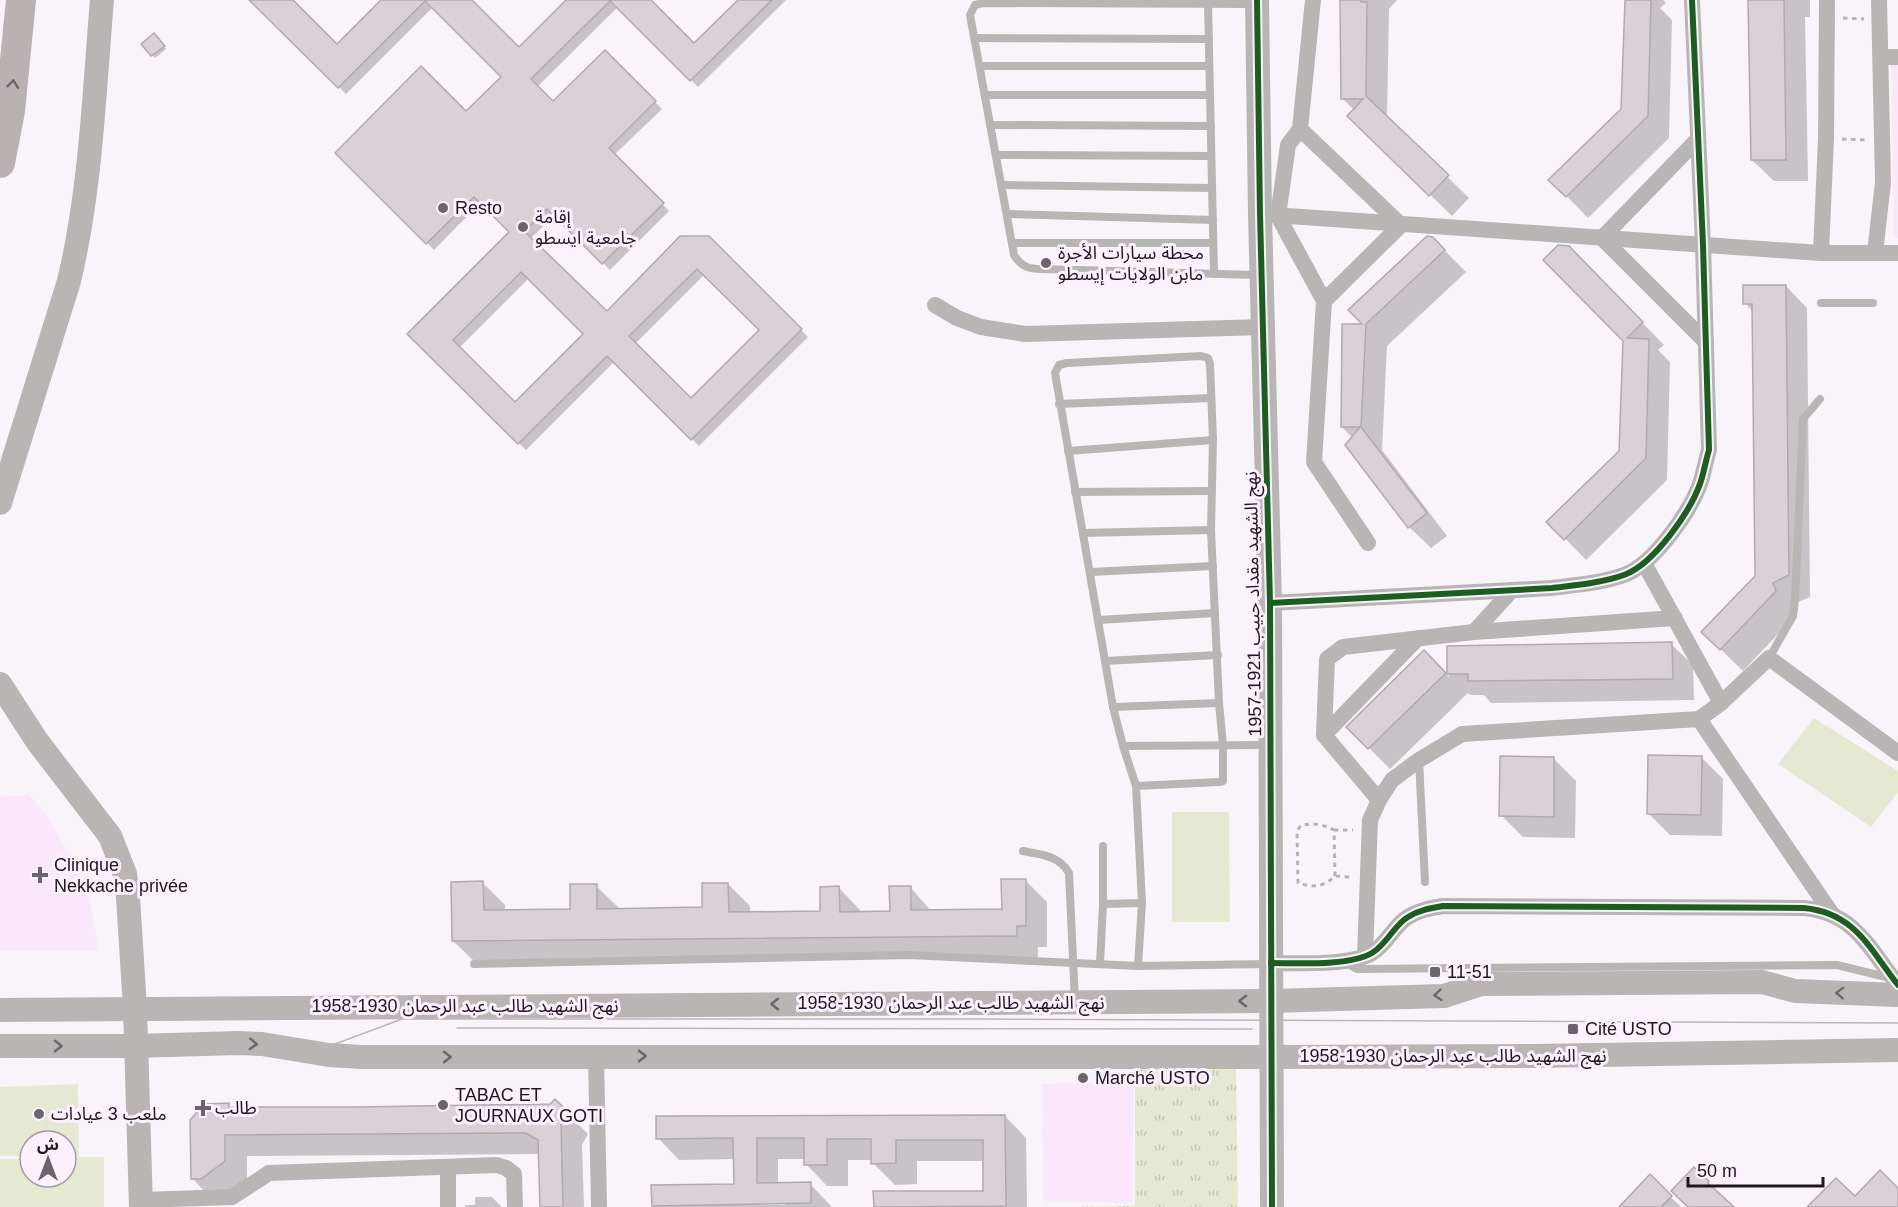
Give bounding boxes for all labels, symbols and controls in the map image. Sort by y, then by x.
one-way arrow [6,80,19,89]
place label: Resto [455,198,502,218]
marker: Resto [436,201,450,215]
place label: إقامة جامعية ايسطو [535,207,636,249]
marker: إقامة جامعية ايسطو [516,220,530,234]
place label: محطة سيارات الأجرة مابن الولايات إيسطو [1058,243,1204,286]
marker: محطة سيارات الأجرة مابن الولايات إيسطو [1039,256,1053,270]
street label: نهج الشهيد مقداد حبيب 1921-1957 [1241,471,1268,737]
place label: Clinique Nekkache privée [54,855,188,896]
marker: Clinique Nekkache privée [31,866,49,884]
place label: 11-51 [1447,962,1492,982]
marker: 11-51 [1428,965,1442,979]
one-way arrow [1835,986,1844,999]
one-way arrow [1433,988,1442,1001]
street label: نهج الشهيد طالب عبد الرحمان 1930-1958 [798,993,1104,1016]
one-way arrow [1238,995,1247,1007]
street label: نهج الشهيد طالب عبد الرحمان 1930-1958 [312,996,618,1019]
one-way arrow [770,998,779,1010]
place label: Cité USTO [1585,1019,1672,1039]
marker: Cité USTO [1566,1022,1580,1036]
one-way arrow [249,1037,258,1050]
one-way arrow [54,1040,63,1052]
street label: نهج الشهيد طالب عبد الرحمان 1930-1958 [1300,1046,1606,1069]
one-way arrow [638,1050,647,1062]
one-way arrow [443,1051,452,1063]
place label: Marché USTO [1095,1068,1210,1088]
marker: Marché USTO [1076,1071,1090,1085]
place label: TABAC ET JOURNAUX GOTI [455,1085,603,1126]
place label: طالب [215,1098,257,1118]
marker: TABAC ET JOURNAUX GOTI [436,1098,450,1112]
marker: طالب [196,1101,210,1115]
place label: ملعب 3 عيادات [51,1104,167,1124]
marker: ملعب 3 عيادات [32,1107,46,1121]
north arrow [18,1129,78,1189]
text: ش [37,1136,59,1154]
scale bar [1688,1150,1823,1188]
text: 50 m [1697,1161,1737,1181]

